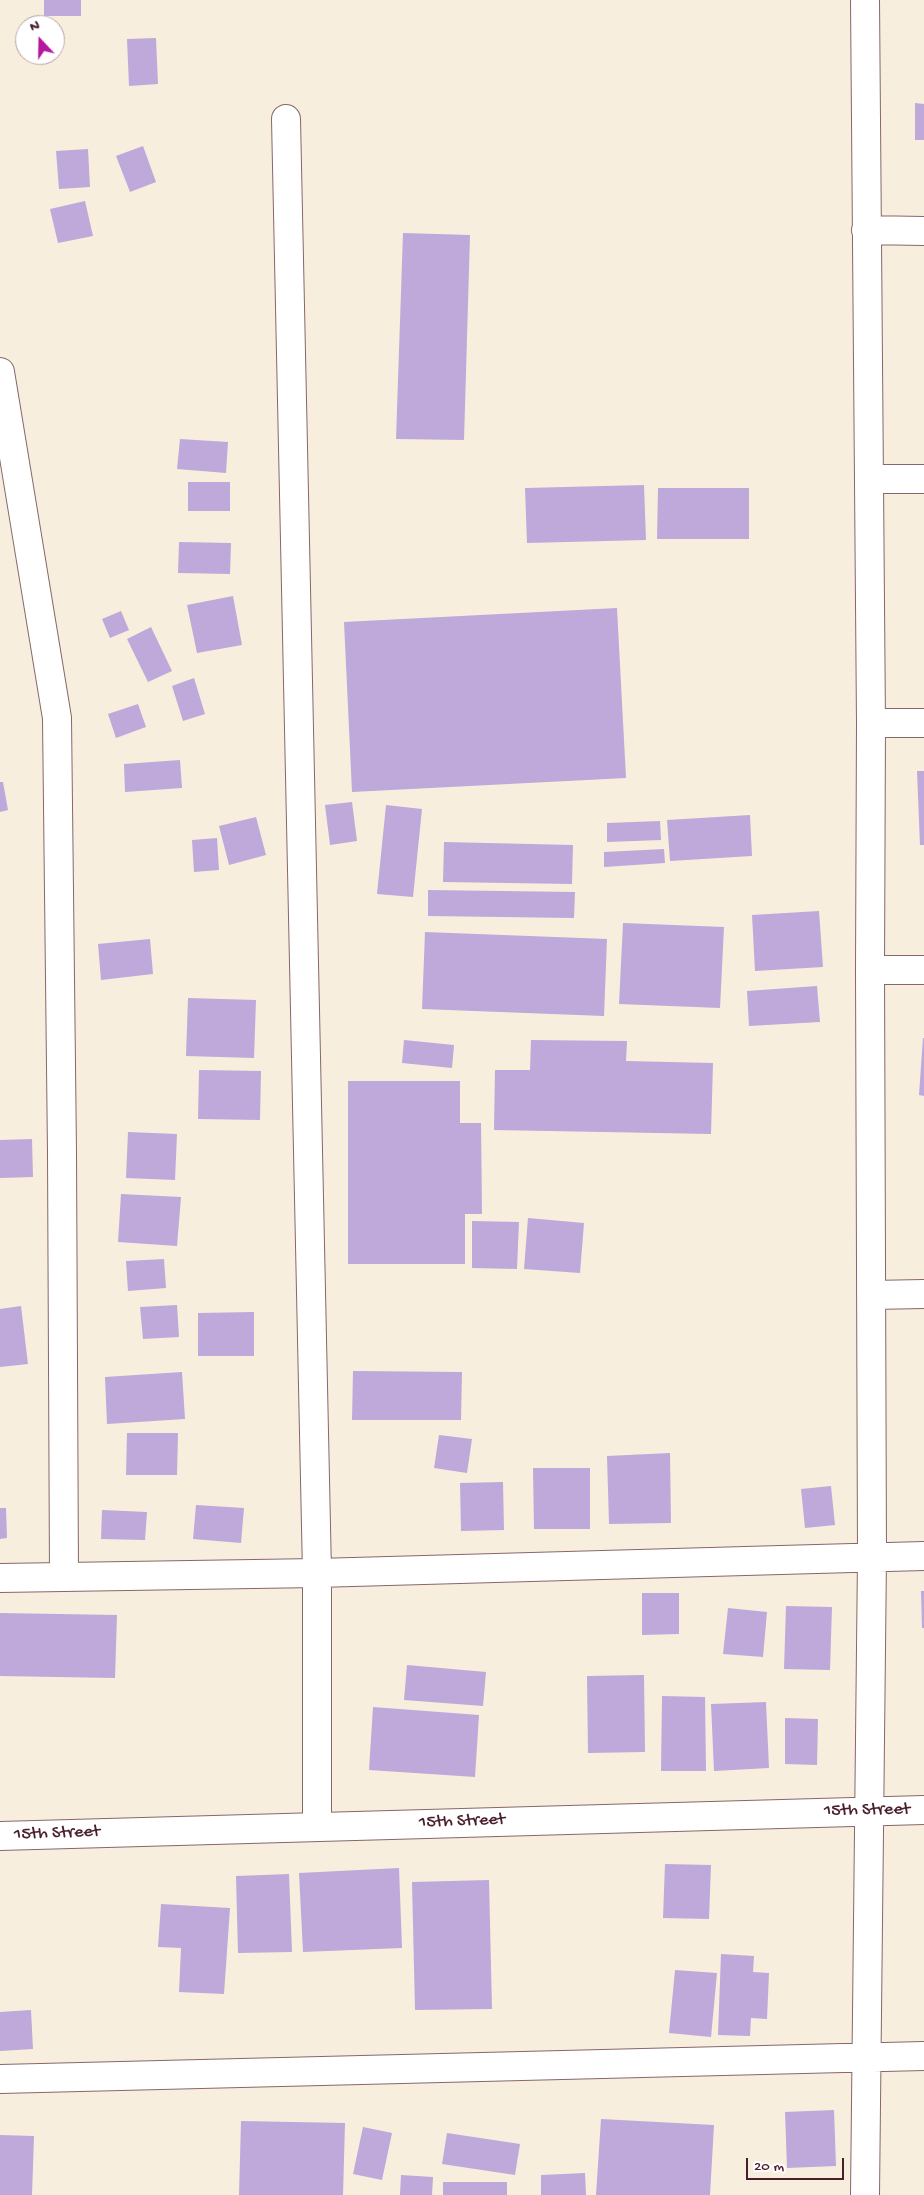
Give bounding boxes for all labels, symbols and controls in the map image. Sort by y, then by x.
north arrow [15,15,65,65]
text: N [27,17,42,36]
street label: 15th Street [824,1799,910,1823]
street label: 15th Street [419,1810,505,1834]
street label: 15th Street [14,1822,100,1846]
scale bar [749,2148,846,2180]
text: 20 m [754,2158,784,2176]

